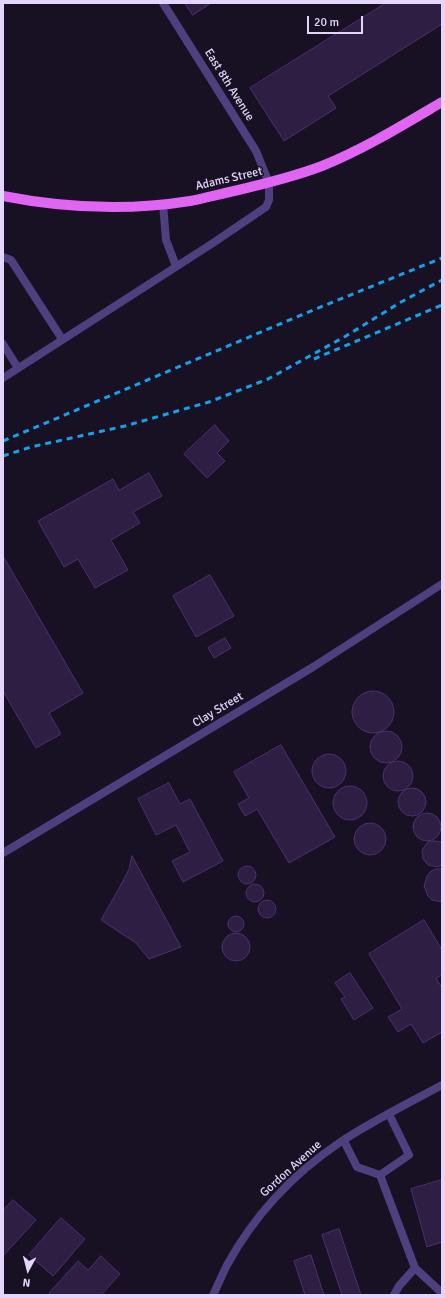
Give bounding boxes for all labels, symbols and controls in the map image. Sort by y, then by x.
scale bar [309,8,365,34]
text: 20 m [314,15,339,30]
street label: East 8th Avenue [201,46,257,124]
street label: Adams Street [194,164,264,194]
street label: Clay Street [190,689,246,731]
street label: Gordon Avenue [257,1138,325,1200]
north arrow [8,1250,48,1290]
text: N [22,1275,31,1289]

